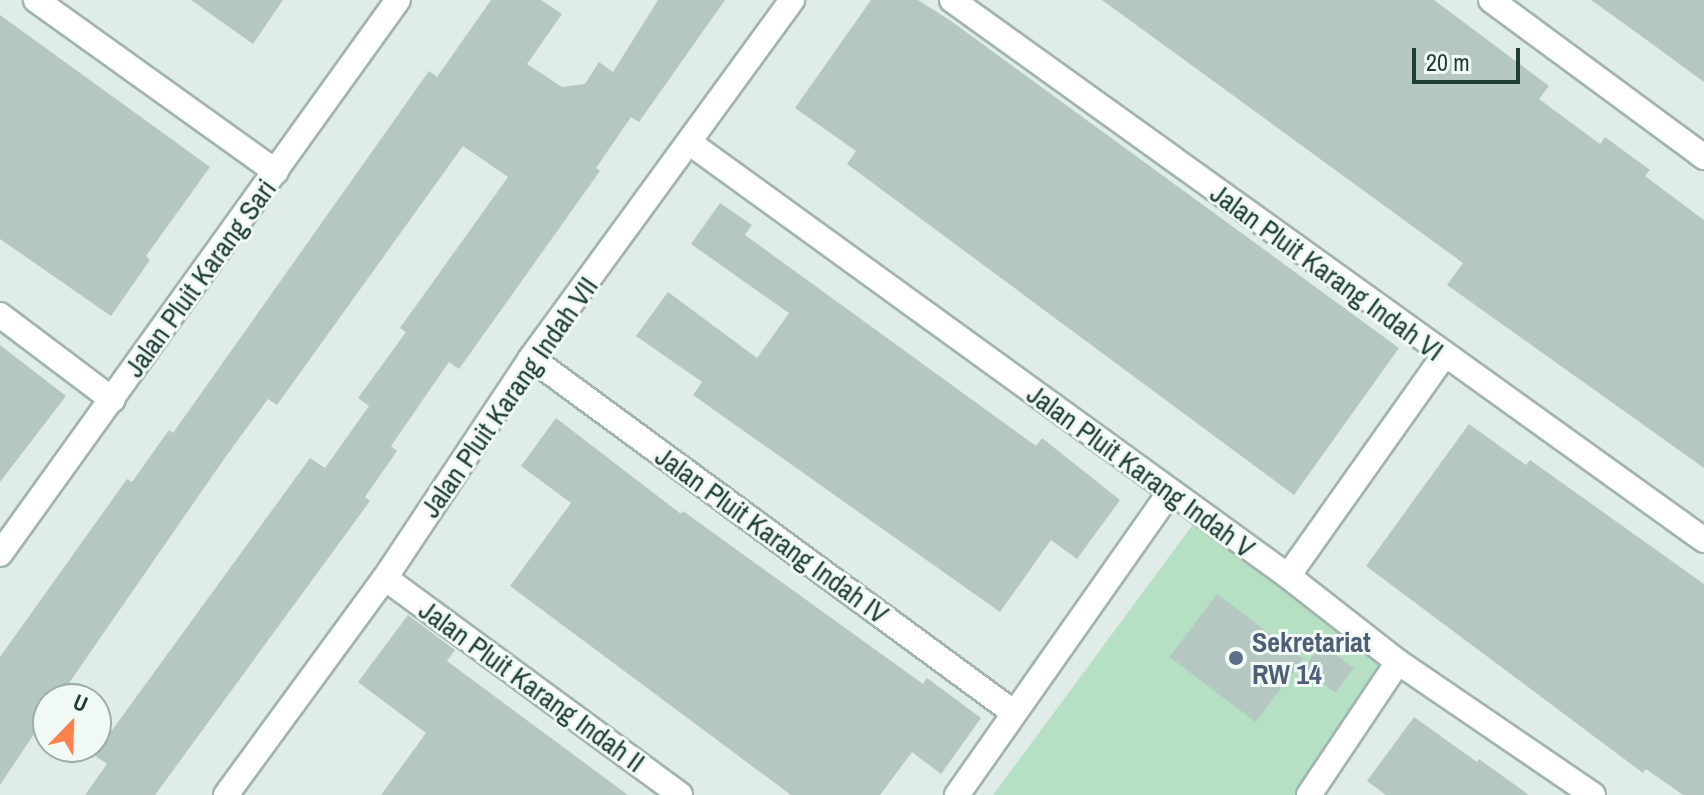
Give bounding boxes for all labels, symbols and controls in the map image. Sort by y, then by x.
scale bar [1416,32,1524,82]
text: 20 m [1426,46,1470,78]
street label: Jalan Pluit Karang Sari [117,173,283,383]
street label: Jalan Pluit Karang Indah VI [1204,176,1450,368]
street label: Jalan Pluit Karang Indah VII [413,270,605,524]
street label: Jalan Pluit Karang Indah V [1021,377,1261,565]
street label: Jalan Pluit Karang Indah IV [649,439,895,631]
street label: Jalan Pluit Karang Indah II [413,593,651,779]
place label: Sekretariat RW 14 [1252,625,1371,691]
marker: Sekretariat RW 14 [1227,649,1245,667]
north arrow [32,683,112,763]
text: U [69,686,92,719]

